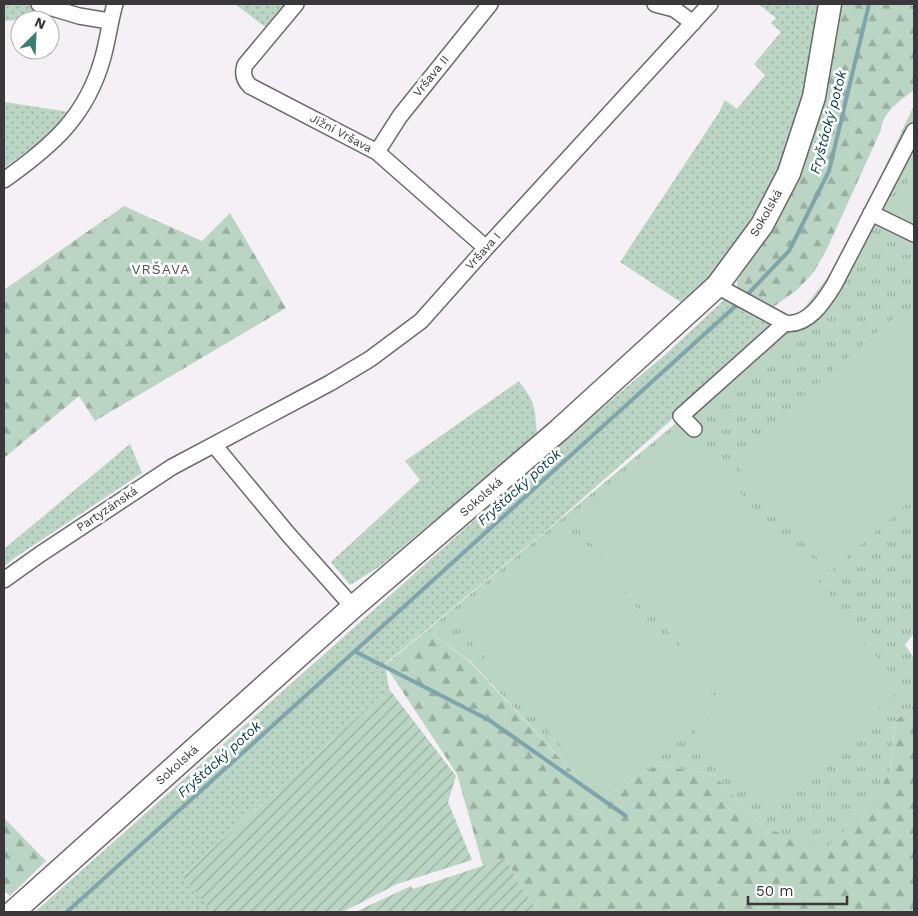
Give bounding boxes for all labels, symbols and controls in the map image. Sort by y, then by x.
north arrow [10,10,60,60]
text: N [32,14,48,33]
street label: Vršava II [410,53,452,99]
water label: Fryštácký potok [807,68,850,175]
street label: Jižní Vršava [308,111,375,155]
street label: Sokolská [747,187,785,239]
street label: Vršava I [463,230,503,272]
district label: VRŠAVA [131,261,191,277]
water label: Fryštácký potok [474,445,564,529]
street label: Sokolská [457,474,505,519]
street label: Partyzánská [74,483,140,534]
water label: Fryštácký potok [174,717,264,801]
street label: Sokolská [153,742,201,788]
scale bar [748,874,847,906]
text: 50 m [756,882,793,900]

